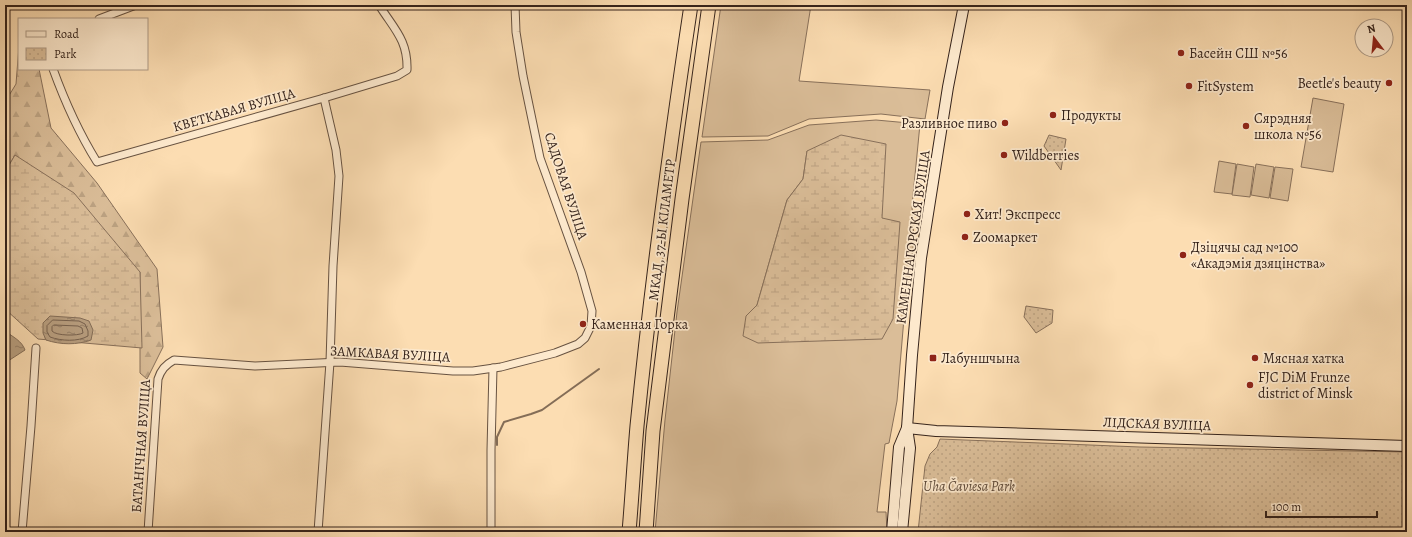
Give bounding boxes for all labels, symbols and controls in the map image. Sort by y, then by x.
legend [18,18,148,70]
north arrow [1354,18,1394,58]
text: N [1365,21,1377,37]
text: Road [54,26,80,42]
place label: Басейн СШ №56 [1189,44,1287,63]
text: Park [54,46,77,62]
marker: Басейн СШ №56 [1176,48,1186,58]
place label: Beetle's beauty [1297,74,1382,93]
place label: FitSystem [1197,77,1254,96]
marker: Beetle's beauty [1384,78,1394,88]
marker: FitSystem [1184,81,1194,91]
street label: КВЕТКАВАЯ ВУЛІЦА [171,83,298,137]
place label: Продукты [1061,106,1121,125]
place label: Сярэдняя школа №56 [1254,109,1322,144]
marker: Продукты [1048,110,1058,120]
place label: Разливное пиво [901,114,997,133]
marker: Разливное пиво [1000,118,1010,128]
marker: Сярэдняя школа №56 [1241,121,1251,131]
street label: САДОВАЯ ВУЛІЦА [540,130,593,243]
place label: Wildberries [1011,146,1079,165]
street label: КАМЕННАГОРСКАЯ ВУЛІЦА [891,148,935,325]
marker: Wildberries [999,150,1009,160]
street label: МКАД, 37-Ы КІЛАМЕТР [644,158,680,302]
place label: Хит! Экспресс [975,205,1061,224]
marker: Хит! Экспресс [962,209,972,219]
place label: Zooмаркет [973,228,1037,247]
marker: Zooмаркет [960,232,970,242]
place label: Дзіцячы сад №100 «Акадэмія дзяцінства» [1191,238,1325,273]
marker: Дзіцячы сад №100 «Акадэмія дзяцінства» [1178,250,1188,260]
place label: Каменная Горка [591,315,689,334]
marker: Каменная Горка [578,319,588,329]
street label: ЗАМКАВАЯ ВУЛІЦА [329,341,451,367]
place label: Лабуншчына [941,349,1021,368]
place label: Мясная хатка [1263,349,1345,368]
marker: Лабуншчына [928,353,938,363]
marker: Мясная хатка [1250,353,1260,363]
place label: FJC DiM Frunze district of Minsk [1258,368,1353,403]
street label: БАТАНІЧНАЯ ВУЛІЦА [127,378,155,513]
marker: FJC DiM Frunze district of Minsk [1245,380,1255,390]
street label: ЛІДСКАЯ ВУЛІЦА [1103,413,1212,435]
park label: Uha Čaviesa Park [923,477,1015,496]
scale bar [1266,493,1377,519]
text: 100 m [1272,499,1301,515]

